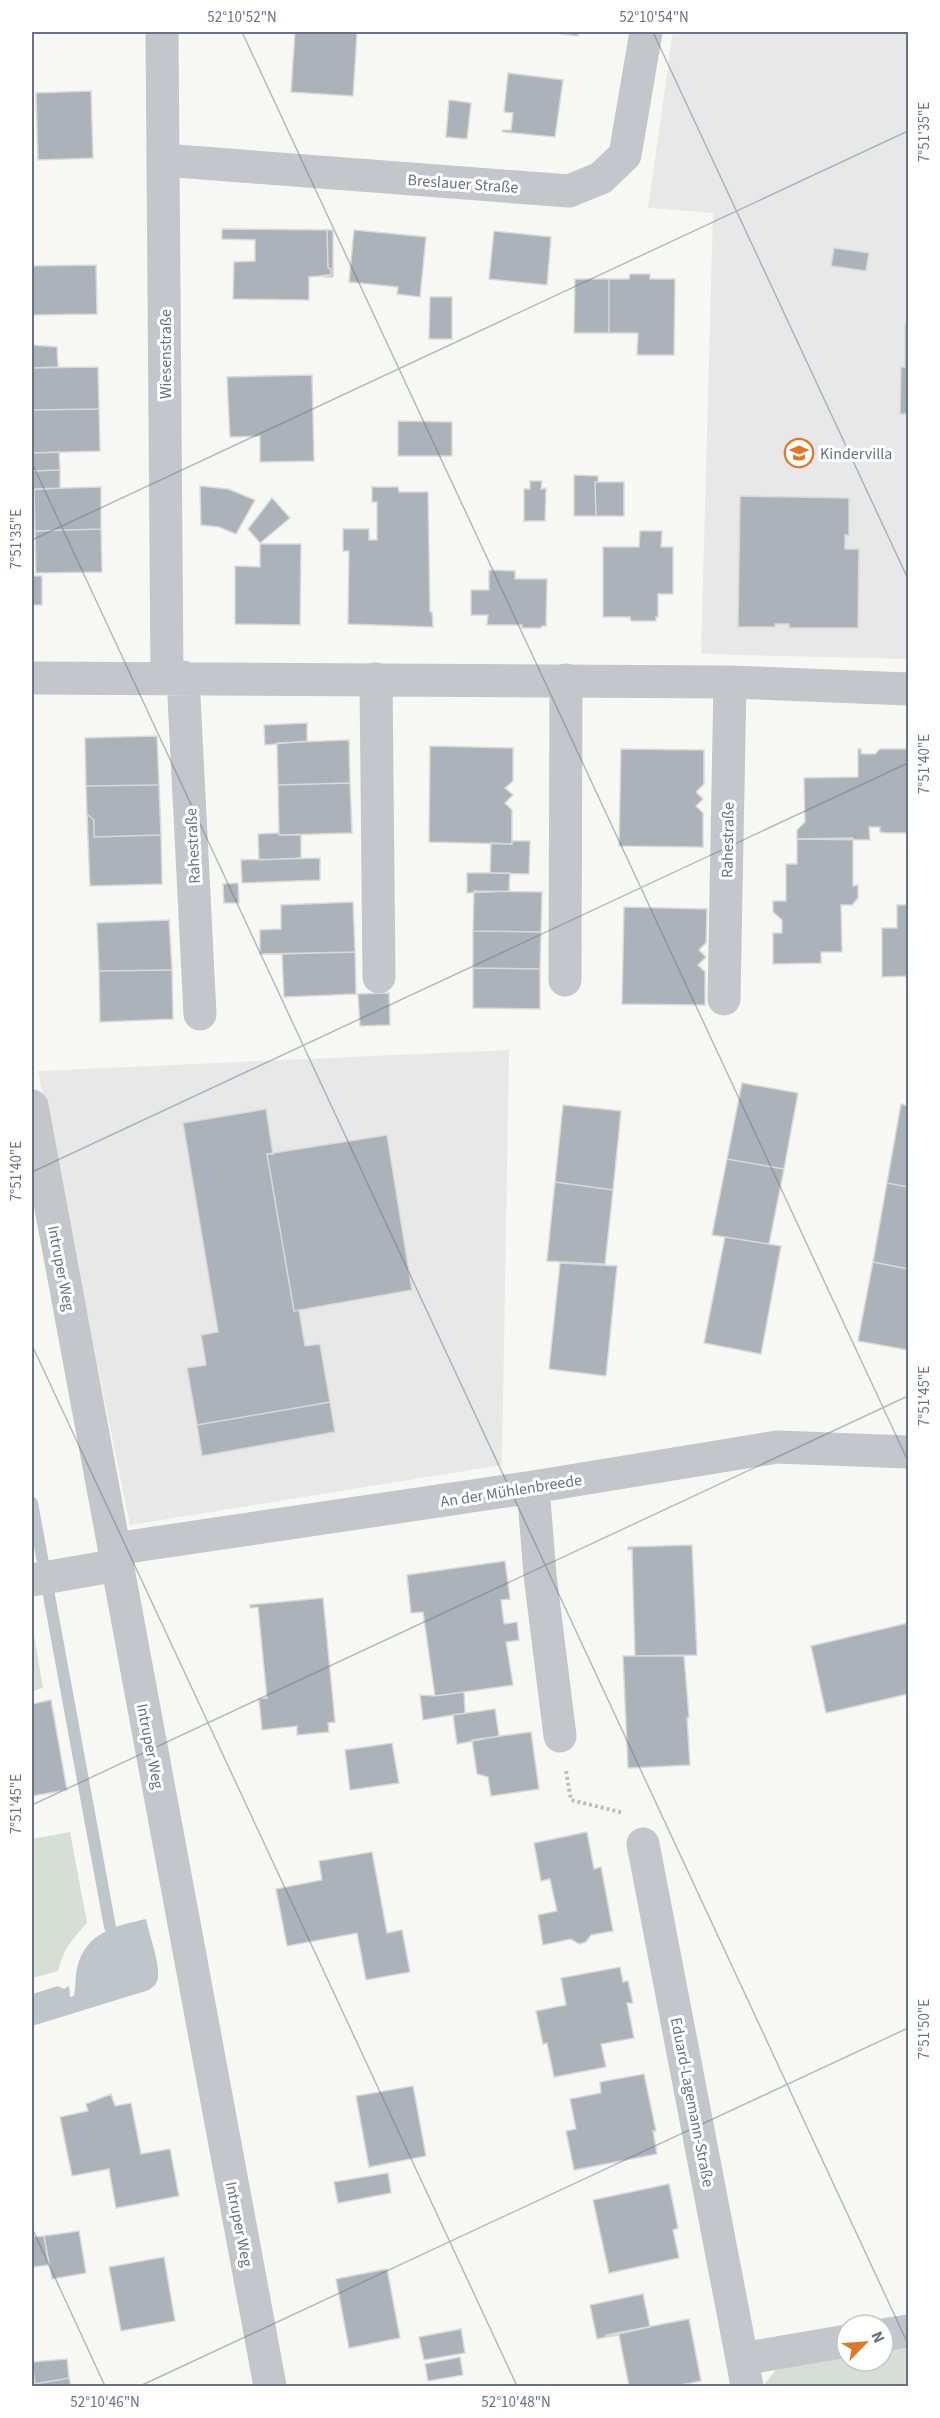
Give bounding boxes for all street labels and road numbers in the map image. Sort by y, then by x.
street label: Breslauer Straße [407,169,519,199]
street label: Wiesenstraße [155,309,177,399]
street label: Rahestraße [716,802,740,878]
street label: Rahestraße [180,807,206,884]
street label: Intruper Weg [42,1224,80,1313]
street label: An der Mühlenbreede [439,1469,584,1513]
street label: Intruper Weg [131,1702,169,1791]
street label: Eduard-Lagemann-Straße [665,2016,719,2189]
street label: Intruper Weg [220,2180,258,2269]

